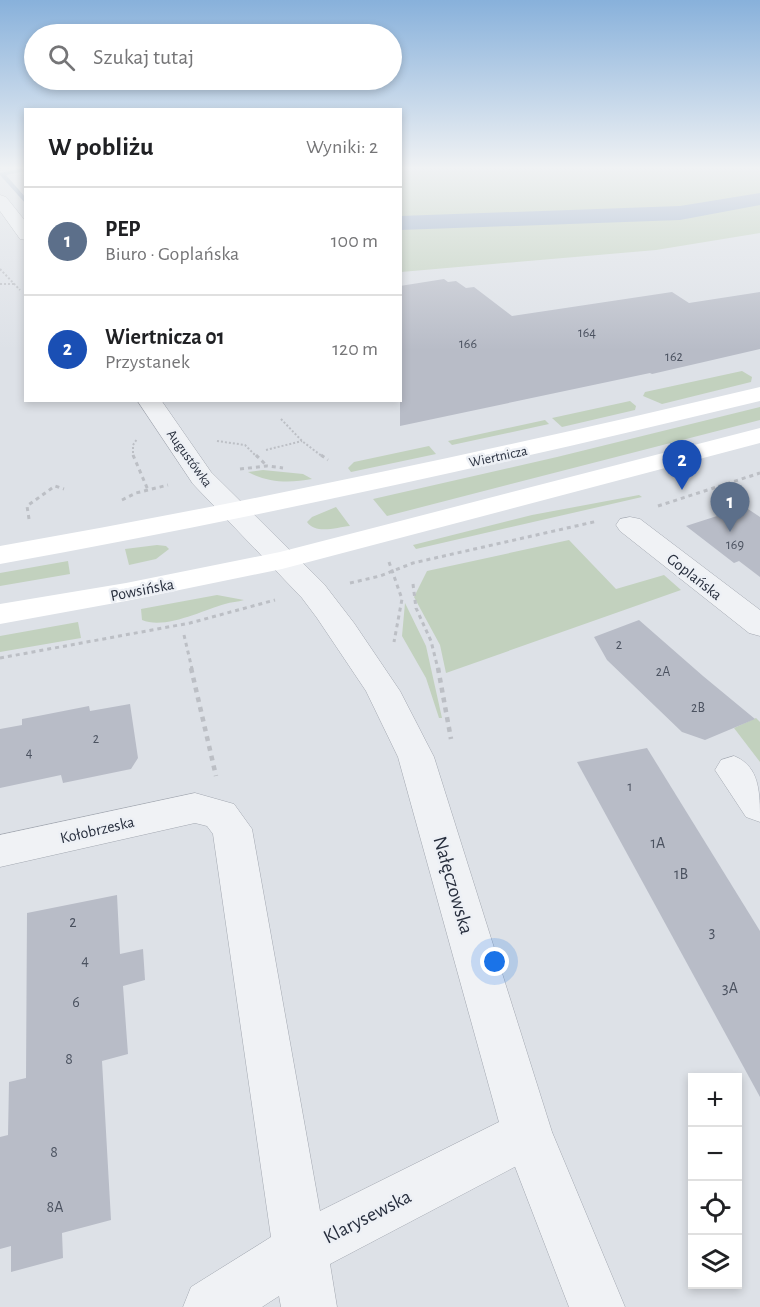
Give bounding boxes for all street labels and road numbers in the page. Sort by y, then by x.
street label: Augustówka [164,427,215,490]
street label: Wiertnicza [468,444,529,470]
street label: Goplańska [664,550,725,603]
street label: Powsińska [109,576,175,604]
street label: Kołobrzeska [59,814,136,846]
street label: Nałęczowska [430,834,477,937]
street label: Klarysewska [320,1186,415,1248]

